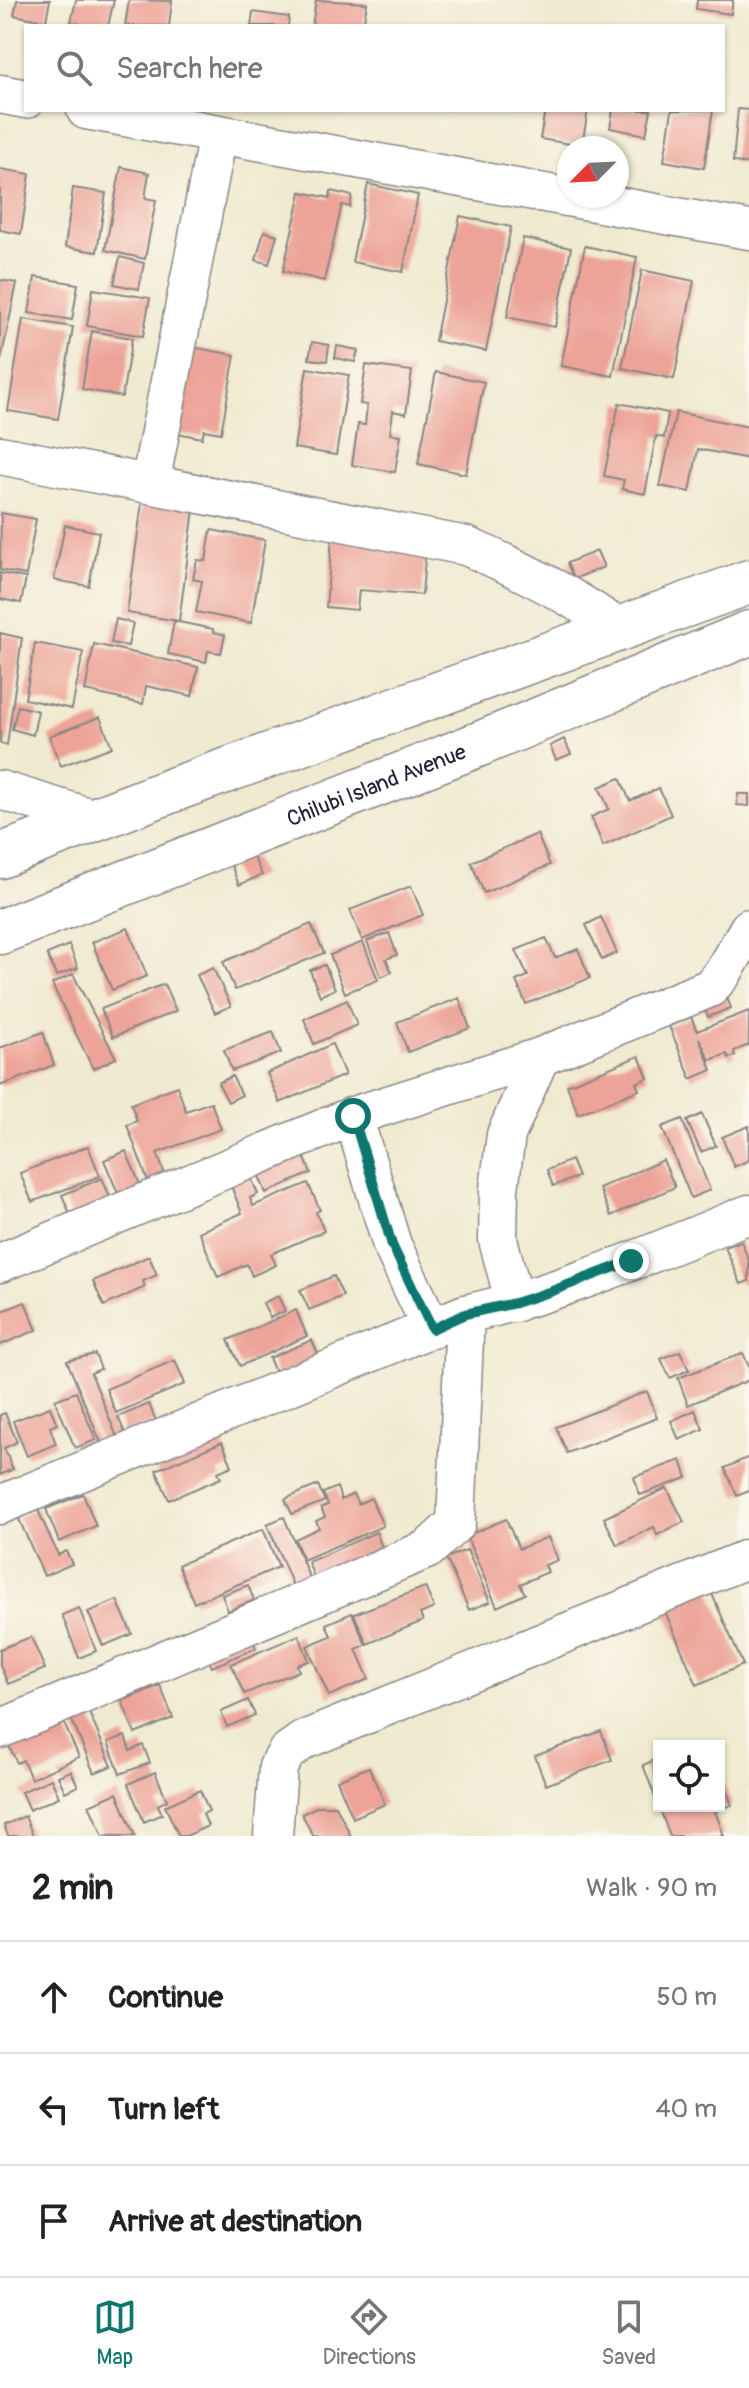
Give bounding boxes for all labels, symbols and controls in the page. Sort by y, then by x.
search box [24,24,725,112]
icon: search [52,46,96,90]
text: Search here [116,50,263,87]
north arrow [557,136,629,208]
street label: Chilubi Island Avenue [283,738,470,833]
route start [335,1098,371,1134]
route end [613,1243,649,1279]
map controls [653,1740,725,1812]
button: locate [653,1740,725,1812]
text: 2 min [32,1867,114,1910]
text: Walk · 90 m [586,1872,717,1904]
icon: ahead [32,1975,76,2019]
text: Continue [108,1979,223,2016]
text: 50 m [656,1981,717,2013]
icon: left [32,2087,76,2131]
text: Turn left [108,2091,219,2128]
text: 40 m [655,2093,717,2125]
icon: arrive [32,2199,76,2243]
text: Arrive at destination [108,2203,362,2240]
tab: Map [93,2295,137,2371]
tab: Directions [323,2295,416,2371]
tab: Saved [602,2295,656,2371]

